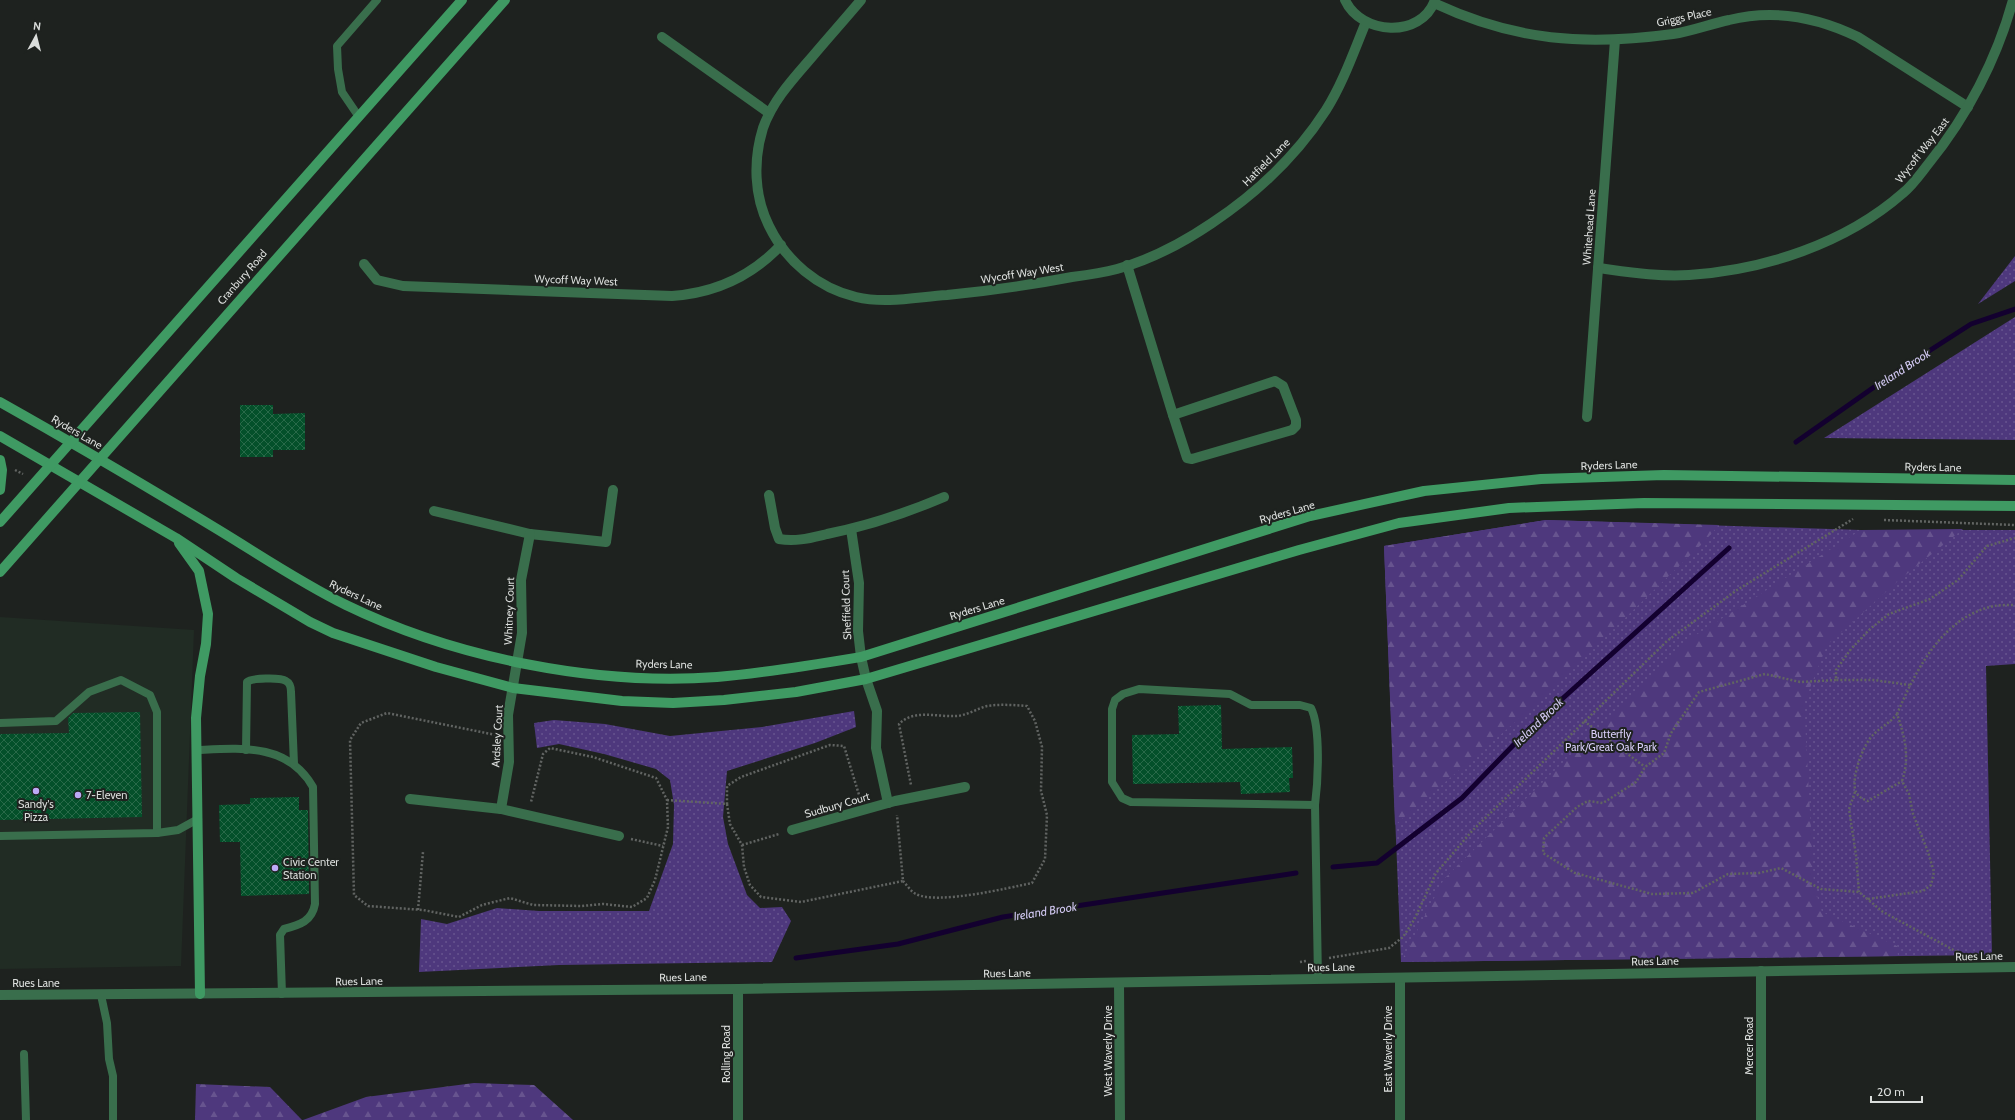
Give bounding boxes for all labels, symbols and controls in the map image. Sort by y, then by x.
street label: Griggs Place [1655,4,1713,30]
north arrow [16,16,56,56]
text: N [33,19,42,33]
street label: Wycoff Way East [1892,114,1952,185]
street label: Hatfield Lane [1239,135,1293,189]
street label: Whitehead Lane [1579,188,1599,265]
street label: Cranbury Road [214,246,270,308]
street label: Wycoff Way West [980,260,1065,286]
street label: Wycoff Way West [534,272,618,288]
water label: Ireland Brook [1871,345,1934,393]
street label: Ryders Lane [49,412,105,452]
street label: Ryders Lane [1580,457,1638,473]
street label: Ryders Lane [1904,460,1962,475]
street label: Ryders Lane [1258,497,1317,527]
street label: Sheffield Court [838,570,854,640]
street label: Ryders Lane [327,577,385,614]
street label: Whitney Court [501,577,517,645]
street label: Ryders Lane [948,593,1007,623]
street label: Ryders Lane [635,657,693,672]
water label: Ireland Brook [1510,694,1567,750]
street label: Ardsley Court [488,704,506,768]
park label: Butterfly Park/Great Oak Park [1565,727,1657,754]
marker: Sandy's Pizza [31,786,41,796]
place label: 7-Eleven [86,788,127,802]
street label: Sudbury Court [803,789,872,821]
marker: 7-Eleven [73,790,83,800]
place label: Sandy's Pizza [18,797,54,824]
place label: Civic Center Station [283,855,339,882]
marker: Civic Center Station [270,863,280,873]
water label: Ireland Brook [1012,898,1079,923]
street label: Rues Lane [1955,949,2003,963]
street label: Rues Lane [1631,954,1679,968]
street label: Rues Lane [1307,960,1355,974]
street label: Rues Lane [983,966,1031,980]
street label: Rues Lane [659,970,707,984]
street label: Rues Lane [335,974,383,988]
street label: Rues Lane [12,976,60,990]
street label: West Waverly Drive [1101,1005,1115,1097]
street label: East Waverly Drive [1381,1005,1395,1092]
street label: Mercer Road [1742,1017,1756,1075]
street label: Rolling Road [719,1025,733,1083]
scale bar [1871,1078,1922,1104]
text: 20 m [1877,1084,1905,1099]

